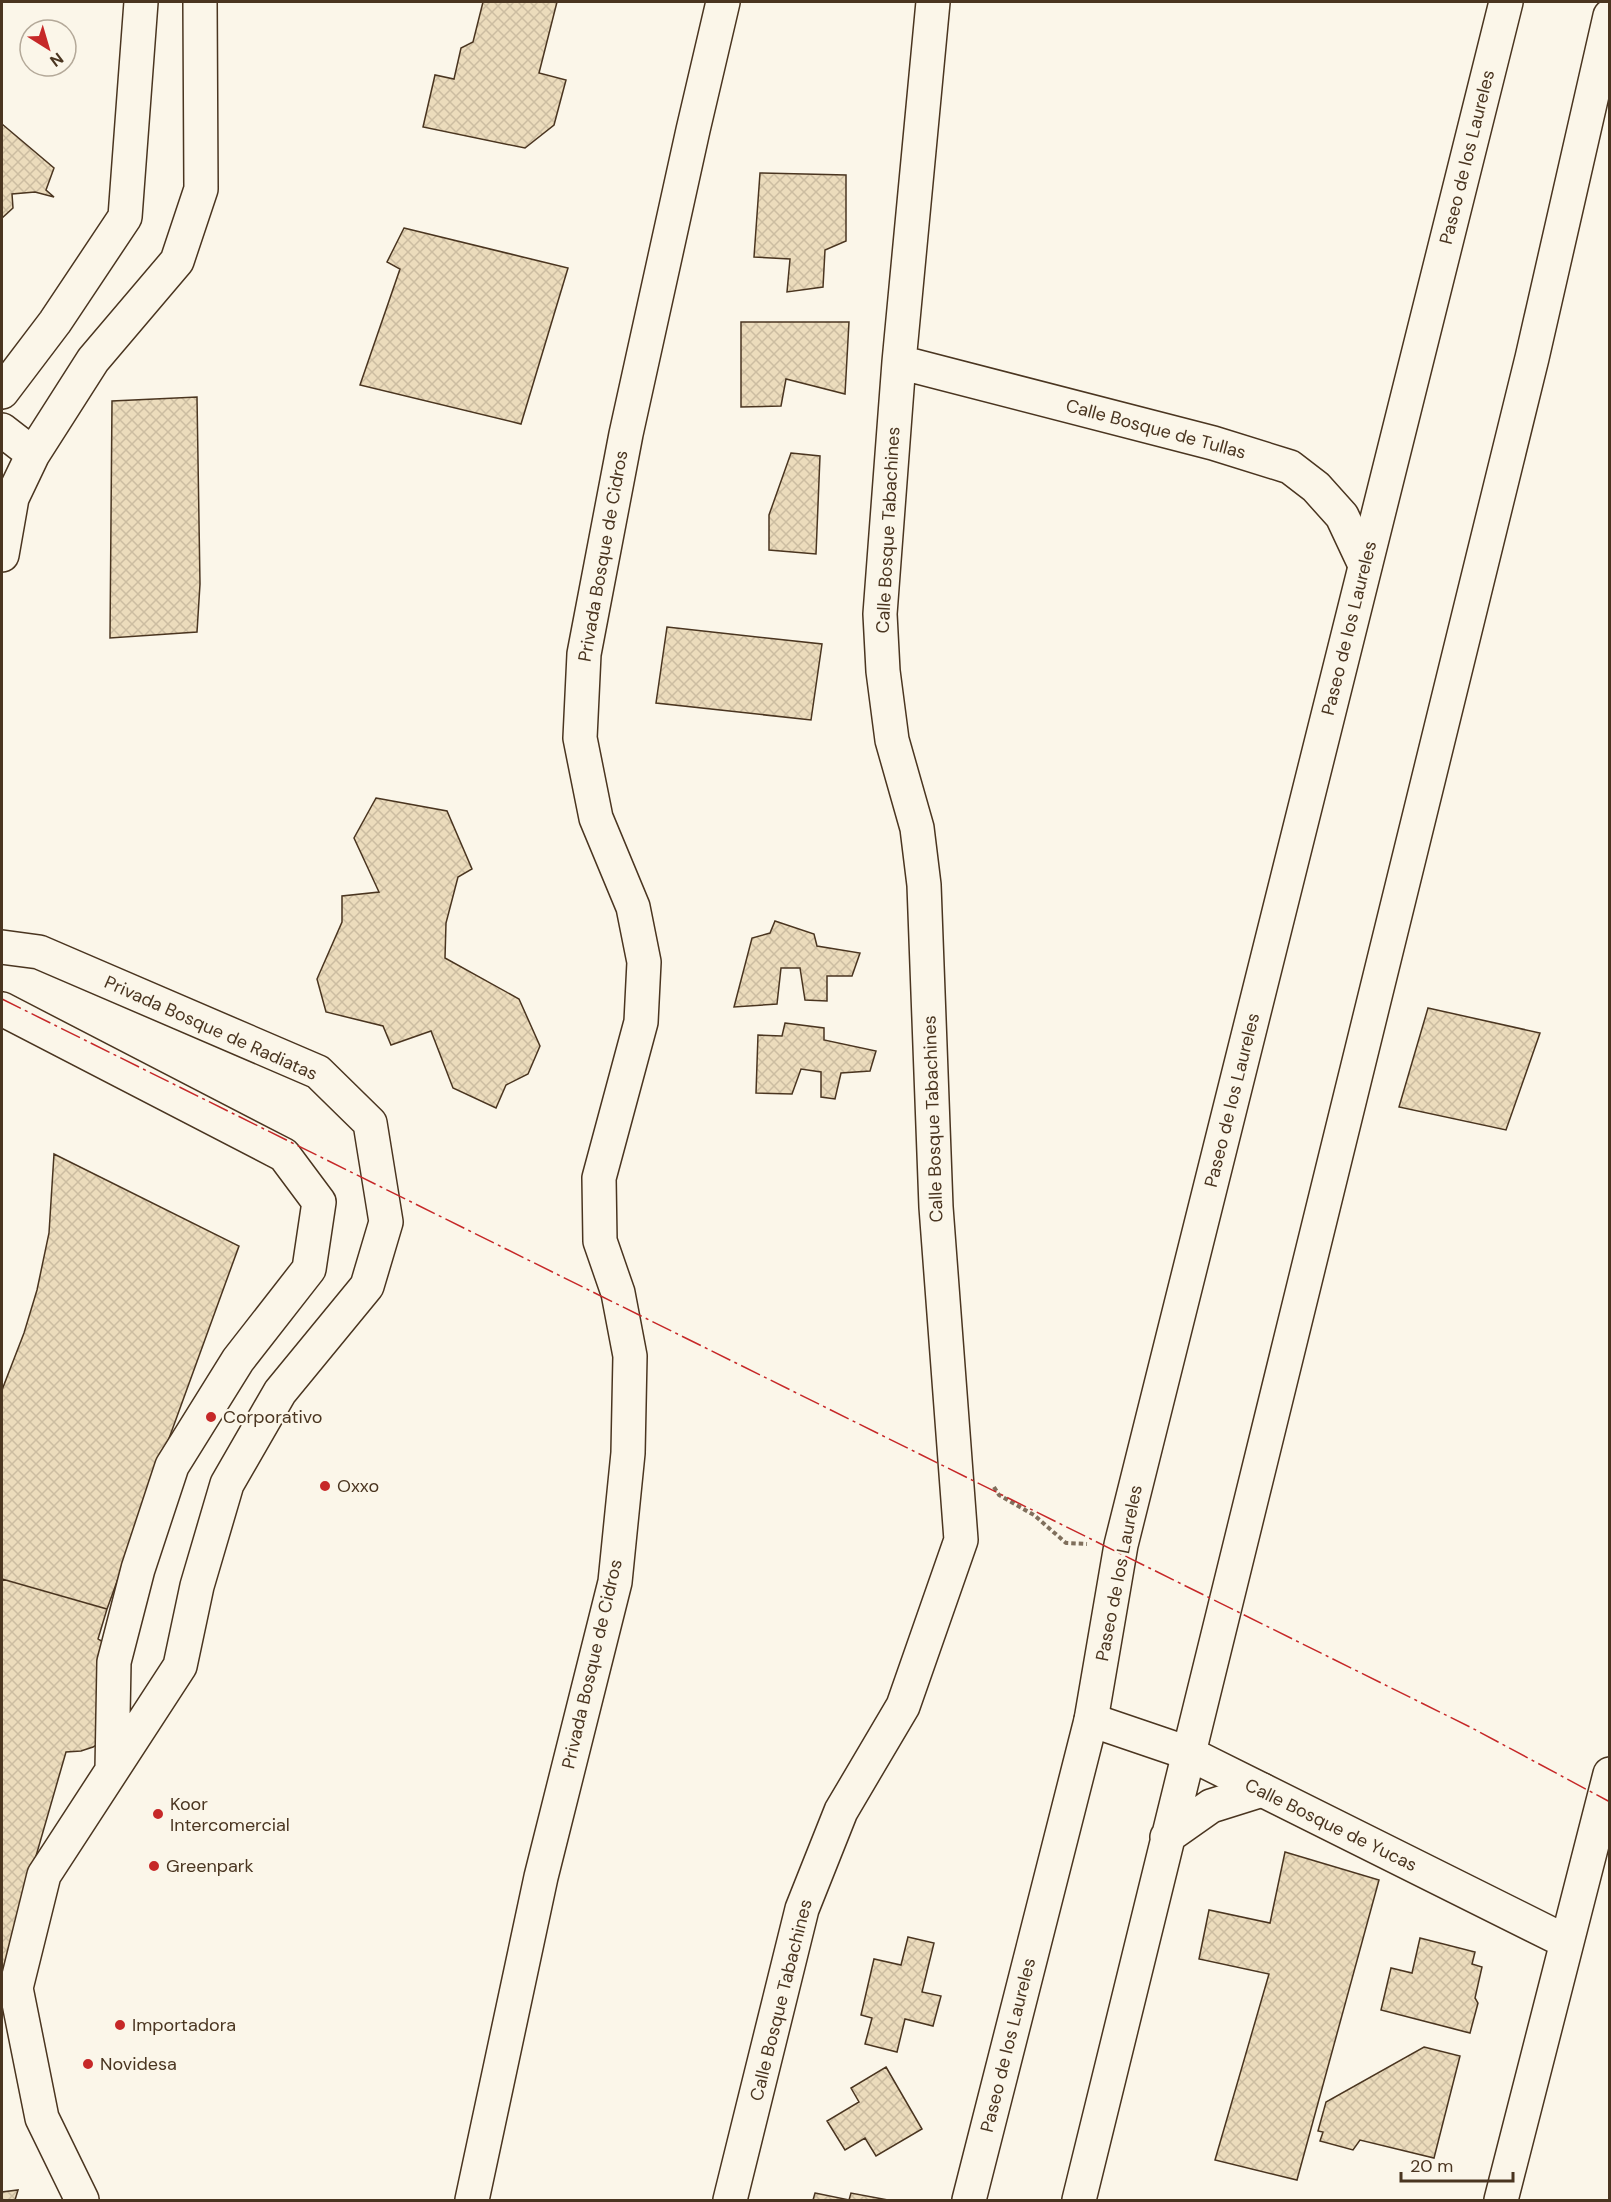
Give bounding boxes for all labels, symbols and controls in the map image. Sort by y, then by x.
north arrow [18,18,78,78]
text: N [46,48,68,71]
street label: Paseo de los Laureles [1434,67,1500,247]
street label: Calle Bosque de Tullas [1063,393,1249,465]
street label: Calle Bosque Tabachines [871,426,905,634]
street label: Privada Bosque de Cidros [573,448,633,664]
street label: Paseo de los Laureles [1316,538,1382,718]
street label: Privada Bosque de Radiatas [101,970,321,1086]
street label: Paseo de los Laureles [1199,1010,1265,1190]
street label: Calle Bosque Tabachines [917,1015,949,1223]
place label: Corporativo [223,1405,322,1429]
marker: Corporativo [204,1410,218,1424]
place label: Oxxo [337,1474,379,1498]
marker: Oxxo [318,1479,332,1493]
street label: Paseo de los Laureles [1090,1483,1148,1663]
street label: Privada Bosque de Cidros [556,1557,628,1771]
street label: Calle Bosque de Yucas [1241,1773,1421,1877]
place label: Koor Intercomercial [170,1792,290,1837]
marker: Koor Intercomercial [151,1807,165,1821]
place label: Greenpark [166,1854,254,1878]
marker: Greenpark [147,1859,161,1873]
street label: Calle Bosque Tabachines [744,1897,818,2103]
street label: Paseo de los Laureles [975,1955,1041,2135]
place label: Importadora [132,2013,236,2037]
marker: Importadora [113,2018,127,2032]
place label: Novidesa [100,2052,177,2076]
marker: Novidesa [81,2057,95,2071]
scale bar [1401,2145,1514,2183]
text: 20 m [1410,2154,1453,2178]

